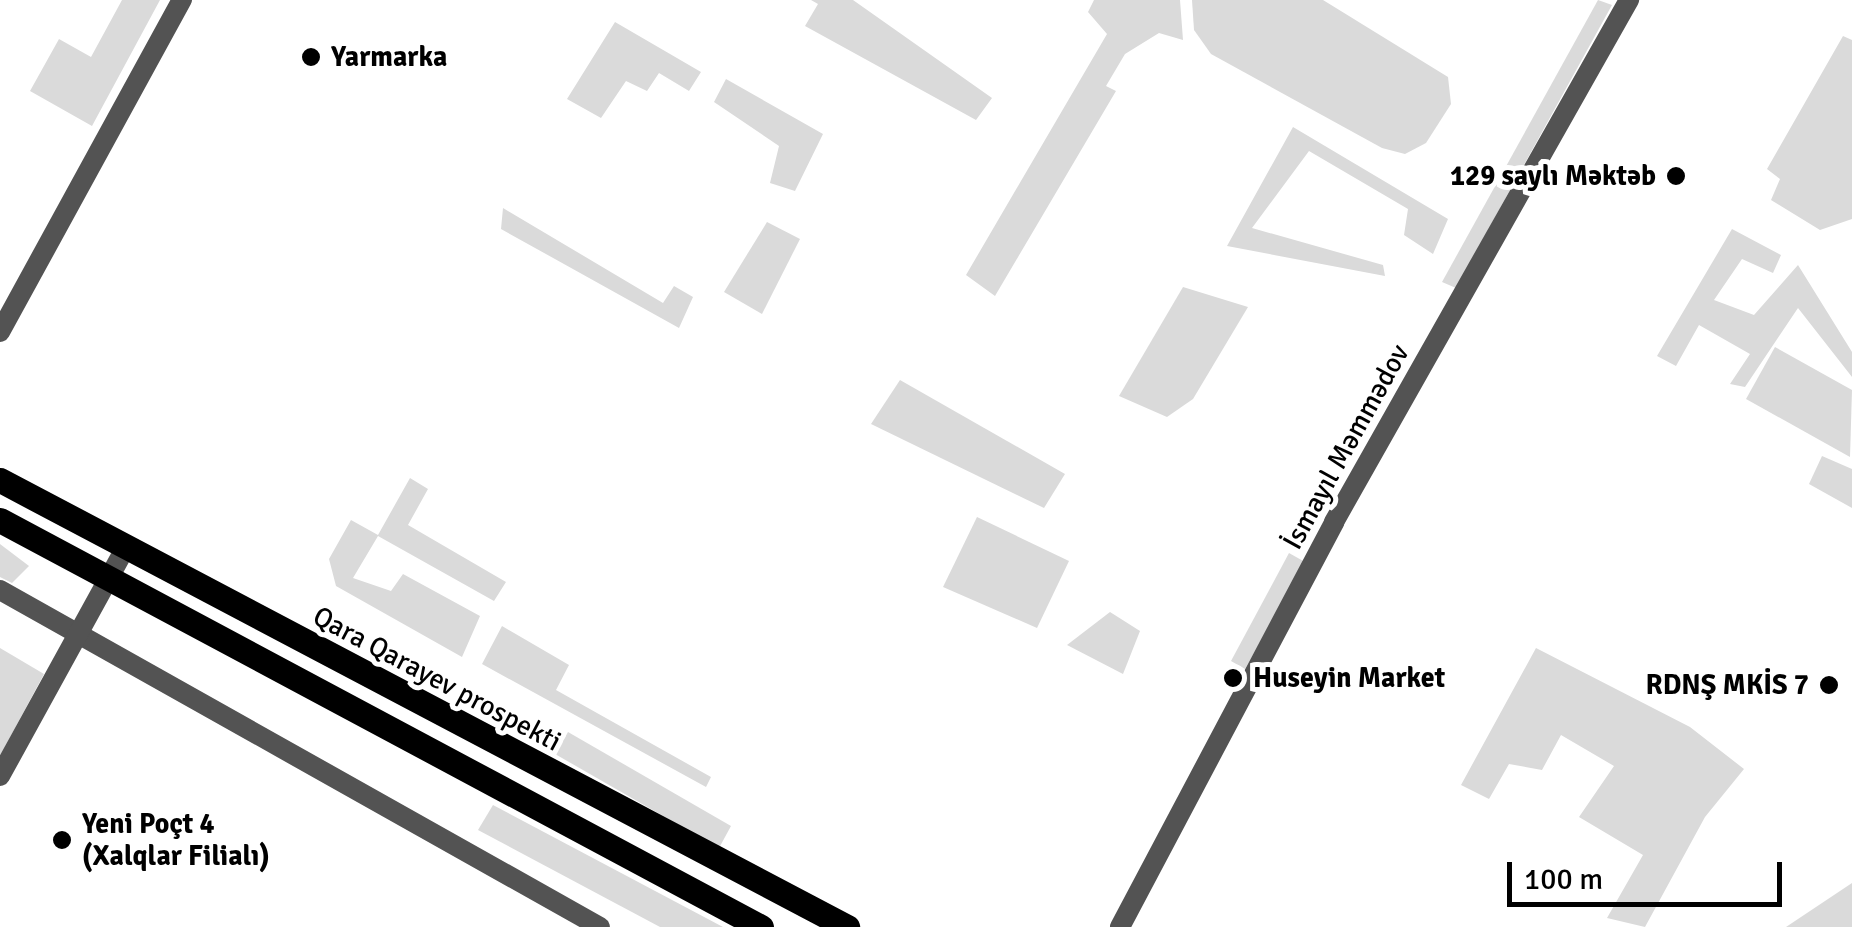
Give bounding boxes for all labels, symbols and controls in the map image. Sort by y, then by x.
place label: Yarmarka [331,40,447,74]
marker: Yarmarka [300,46,322,68]
place label: 129 saylı Məktəb [1450,159,1656,193]
marker: 129 saylı Məktəb [1665,165,1687,187]
street label: İsmayıl Məmmədov [1276,339,1416,555]
street label: Qara Qarayev prospekti [307,599,567,759]
place label: Huseyin Market [1253,661,1445,695]
marker: Huseyin Market [1222,667,1244,689]
place label: RDNŞ MKİS 7 [1645,668,1809,702]
marker: RDNŞ MKİS 7 [1818,674,1840,696]
place label: Yeni Poçt 4 (Xalqlar Filialı) [82,807,270,873]
marker: Yeni Poçt 4 (Xalqlar Filialı) [51,829,73,851]
scale bar [1512,842,1787,904]
text: 100 m [1524,861,1603,898]

